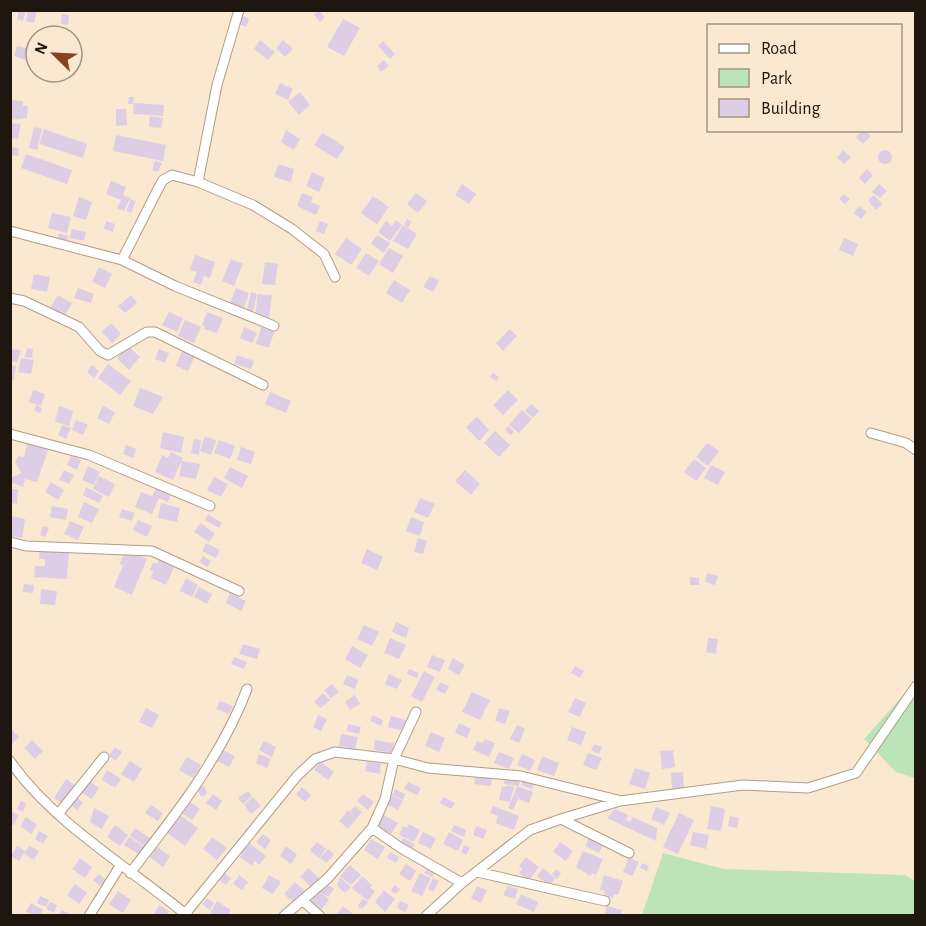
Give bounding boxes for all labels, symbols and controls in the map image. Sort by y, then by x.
north arrow [24,24,84,84]
legend [707,24,902,132]
text: N [32,40,51,57]
text: Road [761,40,797,58]
text: Park [761,70,793,88]
text: Building [761,100,821,118]

